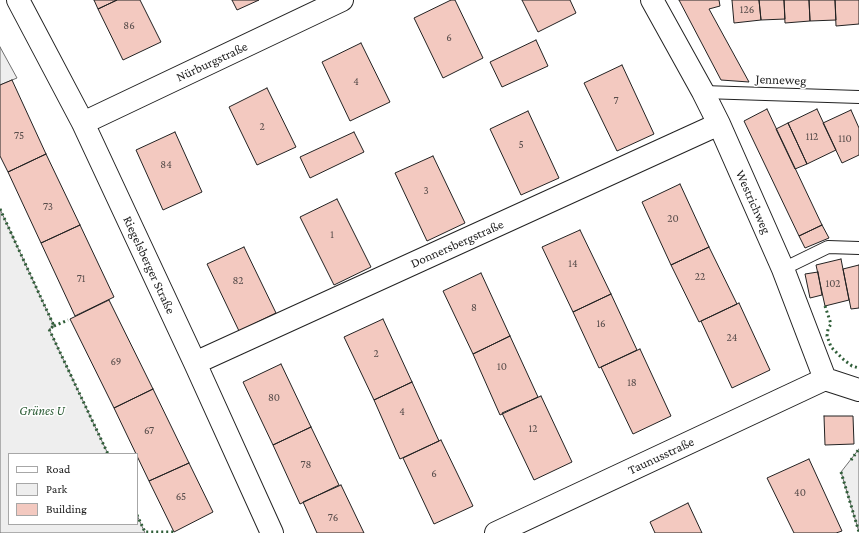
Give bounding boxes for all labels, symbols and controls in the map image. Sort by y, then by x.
house number: 126 [740,3,754,17]
house number: 86 [123,19,135,33]
house number: 6 [446,31,452,45]
street label: Nürburgstraße [174,39,250,85]
street label: Jenneweg [755,71,807,89]
house number: 4 [353,75,359,89]
house number: 7 [613,94,619,108]
house number: 2 [259,120,265,134]
house number: 75 [14,129,24,143]
house number: 112 [806,130,818,144]
house number: 110 [838,132,852,146]
house number: 5 [518,138,524,152]
house number: 84 [160,158,172,172]
street label: Westrichweg [732,168,774,236]
house number: 3 [423,184,429,198]
house number: 73 [43,200,53,214]
house number: 20 [667,212,679,226]
street label: Riegelsberger Straße [119,214,179,316]
street label: Donnersbergstraße [408,217,506,271]
house number: 1 [330,228,334,242]
house number: 14 [568,257,578,271]
house number: 22 [695,270,705,284]
house number: 71 [77,272,85,286]
house number: 82 [232,274,244,288]
house number: 102 [825,277,841,291]
house number: 8 [471,301,477,315]
house number: 16 [596,317,606,331]
house number: 24 [727,331,737,345]
house number: 2 [373,347,379,361]
house number: 69 [111,355,121,369]
house number: 10 [497,360,507,374]
house number: 18 [627,376,637,390]
house number: 80 [268,391,280,405]
park label: Grünes U [19,403,65,419]
house number: 4 [399,405,405,419]
house number: 12 [529,422,537,436]
house number: 67 [144,424,154,438]
street label: Taunusstraße [625,434,697,478]
legend [8,453,138,525]
house number: 78 [301,458,311,472]
text: Road [46,462,70,476]
house number: 6 [431,467,437,481]
text: Park [46,482,67,496]
house number: 40 [794,486,806,500]
house number: 65 [176,490,186,504]
text: Building [46,502,87,516]
house number: 76 [328,511,338,525]

